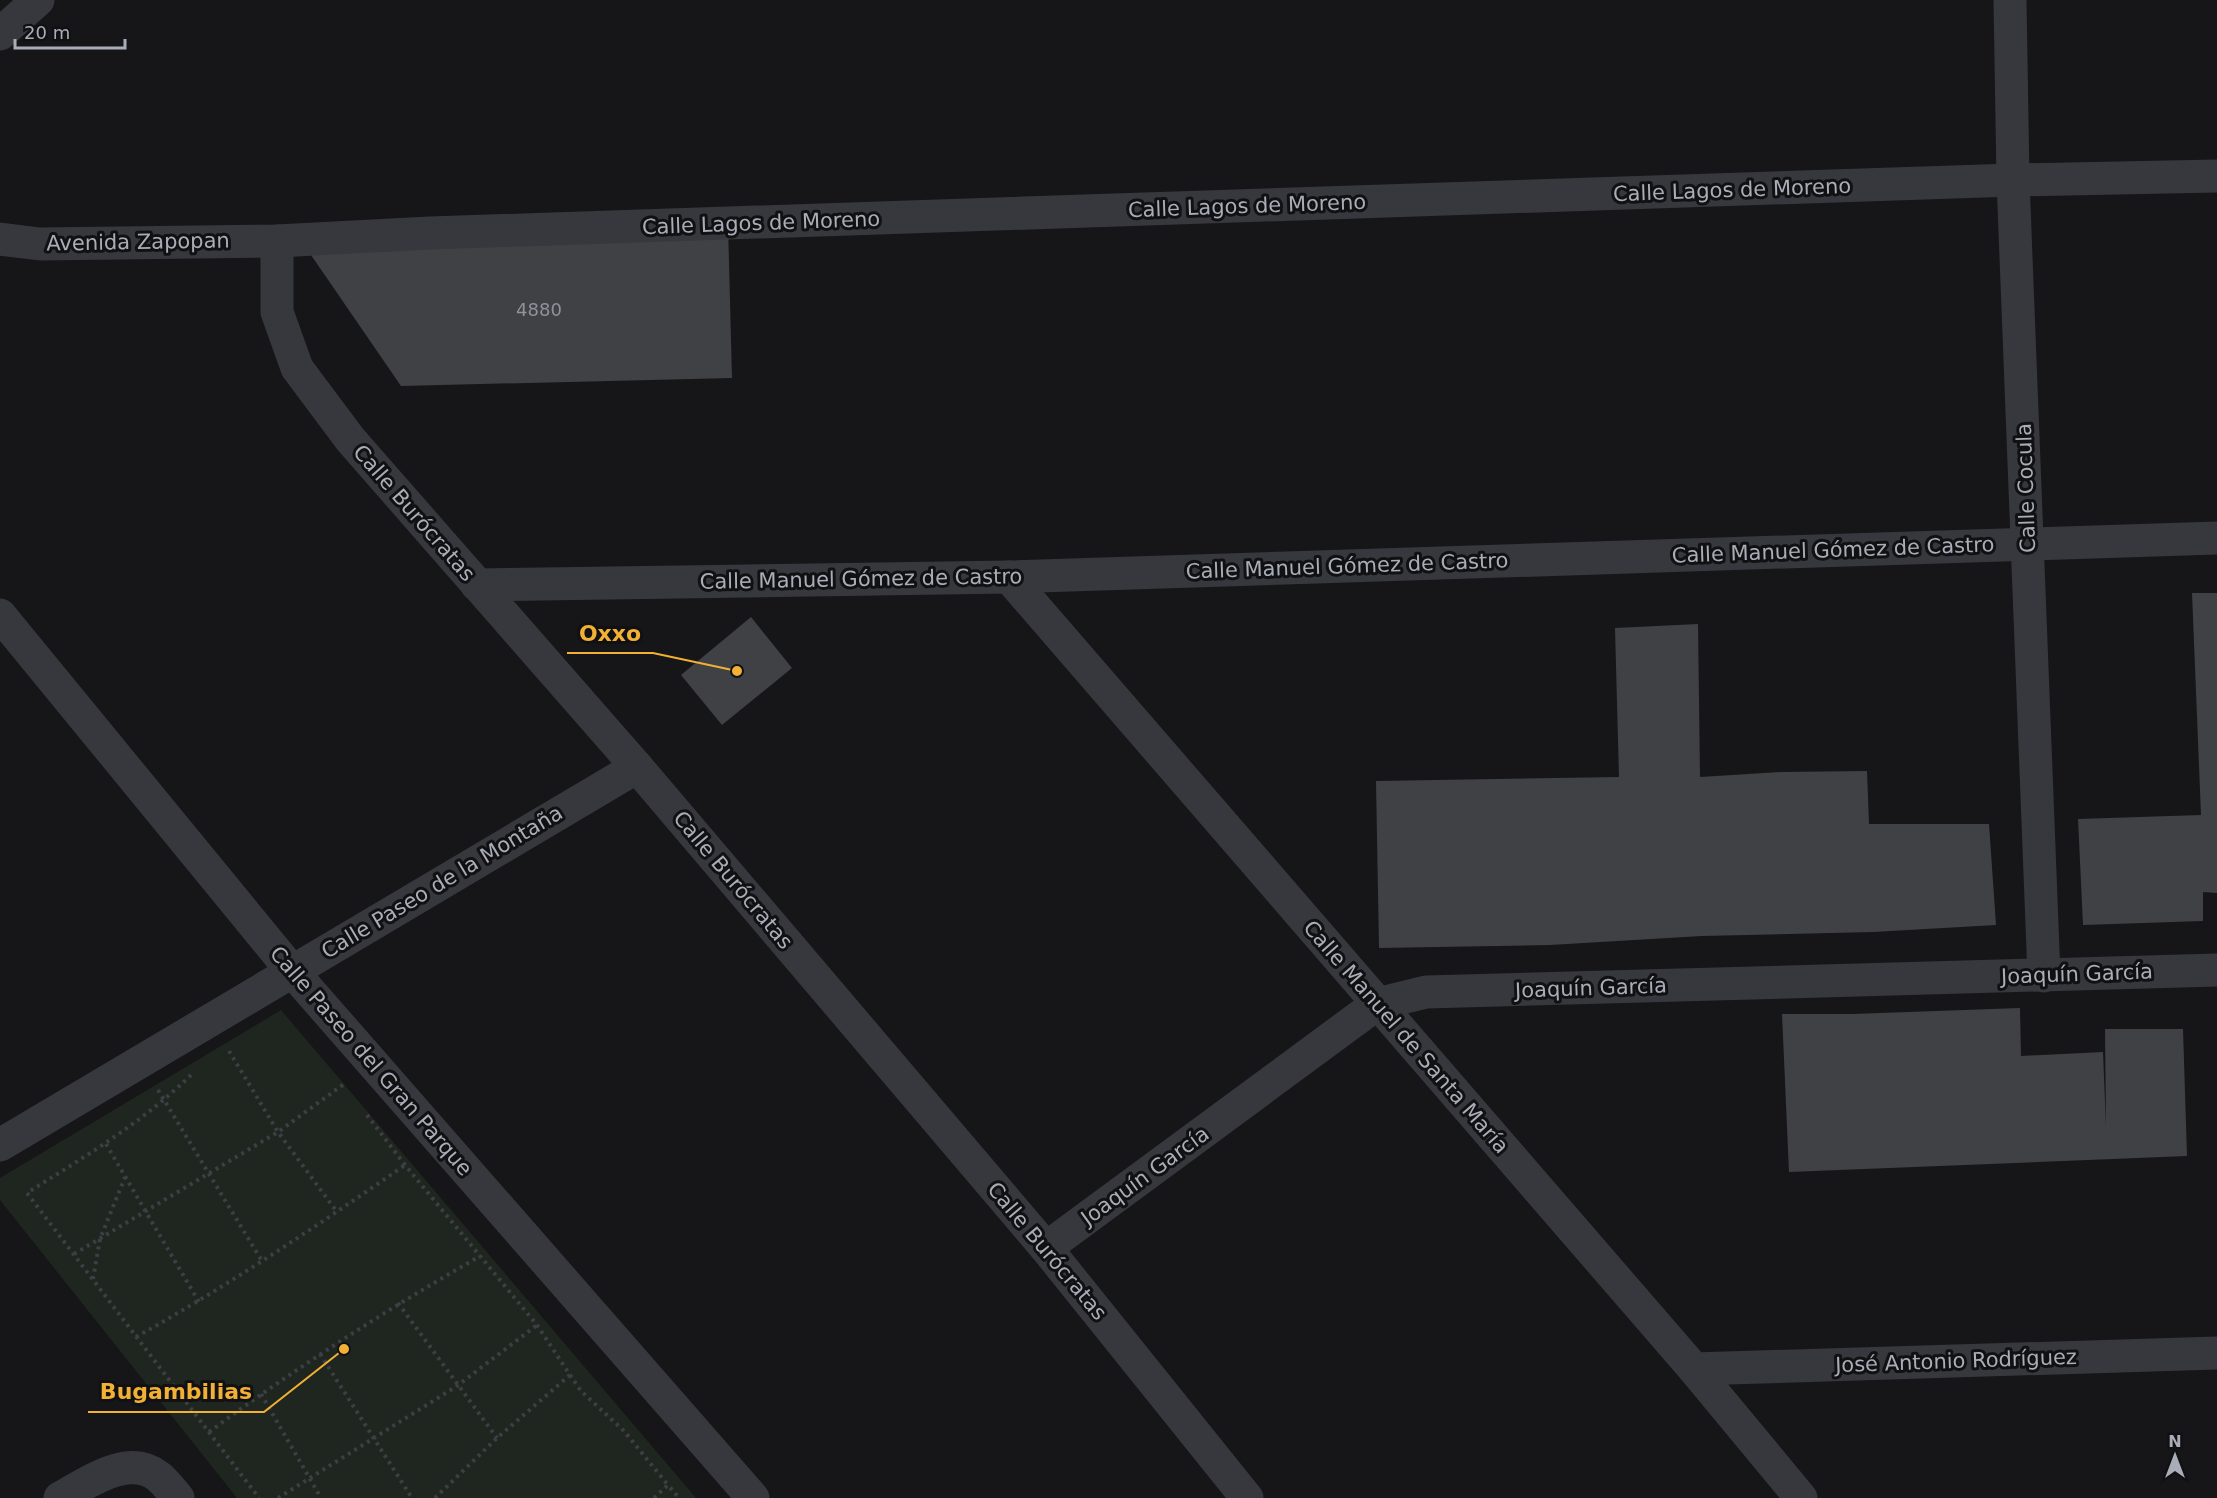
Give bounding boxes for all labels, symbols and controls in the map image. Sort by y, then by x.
scale bar [15,12,124,50]
text: 20 m [24,22,70,43]
street label: Calle Lagos de Moreno [1612,174,1852,206]
street label: Calle Lagos de Moreno [1127,190,1367,222]
street label: Calle Lagos de Moreno [641,207,881,239]
street label: Avenida Zapopan [46,228,230,256]
house number: 4880 [516,299,562,320]
street label: Calle Cocula [2012,423,2040,553]
street label: Calle Burócratas [348,440,480,586]
street label: Calle Manuel Gómez de Castro [1671,532,1995,568]
street label: Calle Manuel Gómez de Castro [1185,548,1509,584]
street label: Calle Manuel Gómez de Castro [699,564,1023,594]
callout: Oxxo [567,613,653,653]
text: Oxxo [579,621,641,646]
street label: Calle Paseo de la Montaña [317,800,567,964]
street label: Calle Burócratas [668,806,798,954]
street label: Calle Manuel de Santa María [1298,916,1514,1158]
street label: Calle Paseo del Gran Parque [265,942,477,1180]
street label: Joaquín García [1999,959,2153,989]
street label: Joaquín García [1513,973,1667,1003]
street label: Joaquín García [1075,1122,1214,1232]
street label: Calle Burócratas [982,1177,1112,1325]
street label: José Antonio Rodríguez [1833,1345,2077,1377]
callout: Bugambilias [88,1372,264,1412]
text: Bugambilias [100,1379,252,1404]
north arrow [2145,1426,2205,1486]
text: N [2168,1432,2182,1451]

